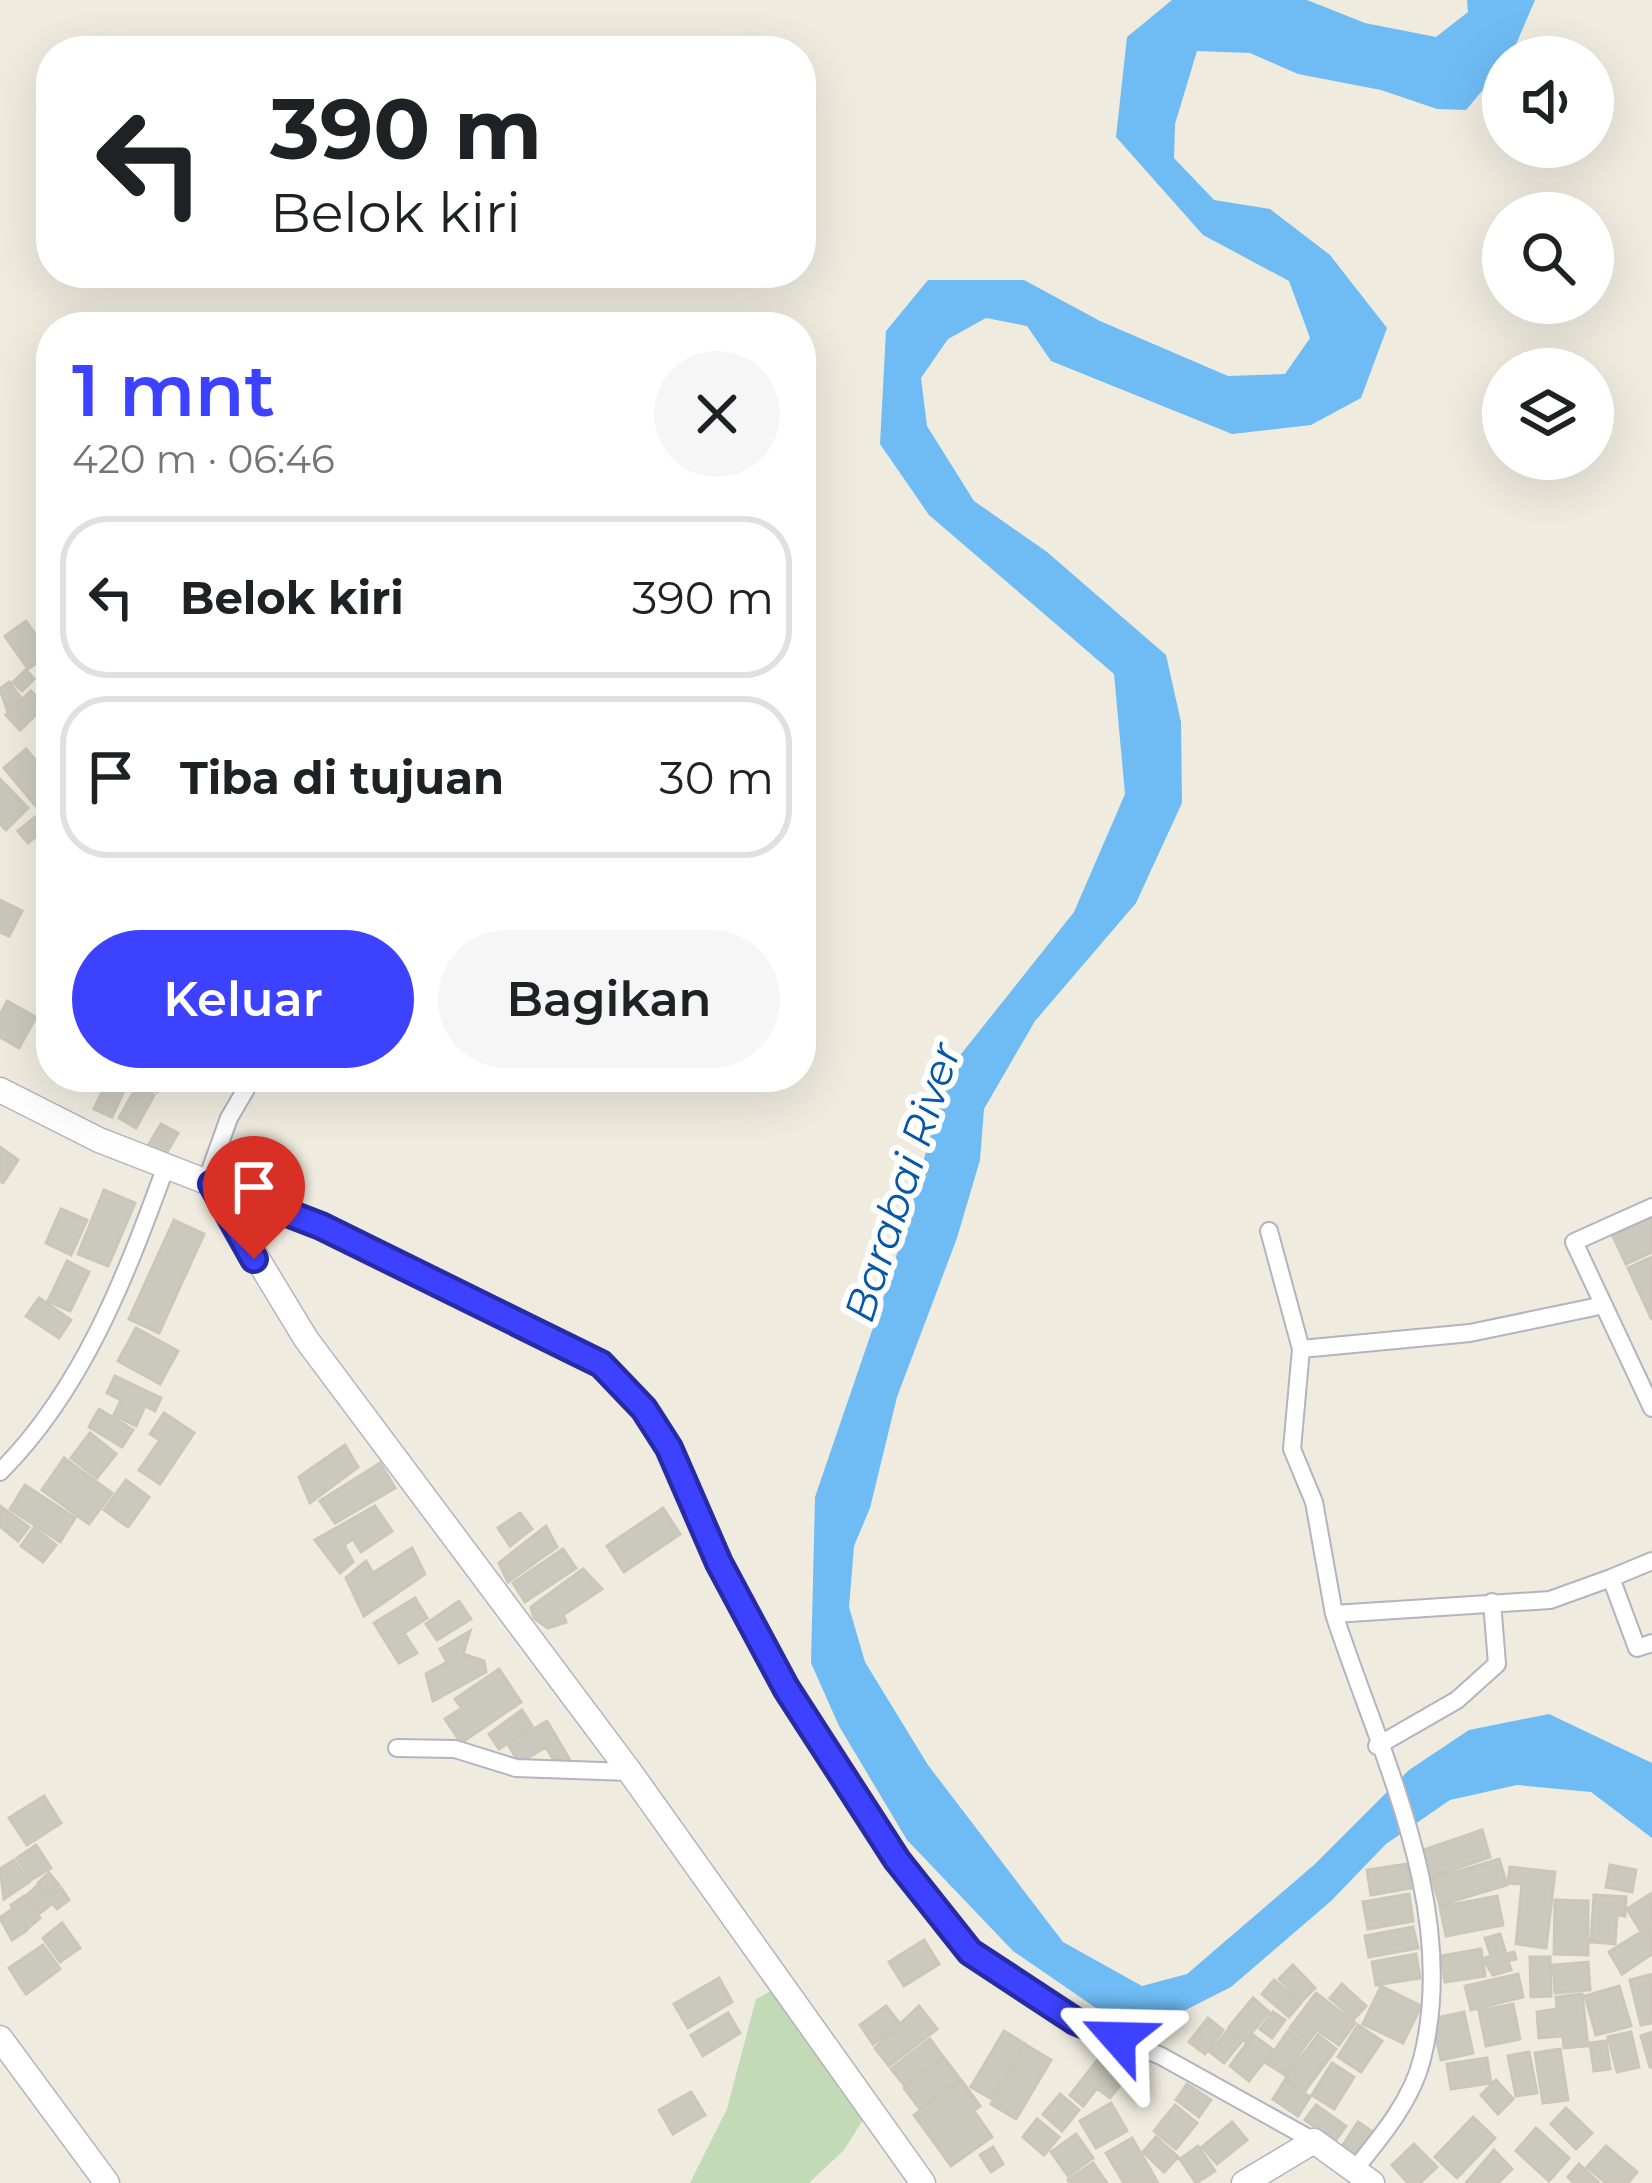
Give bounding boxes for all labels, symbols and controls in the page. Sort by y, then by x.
map controls [1482,36,1614,480]
button: sound [1482,36,1614,168]
text: 390 m [270,78,542,180]
icon: left [72,84,228,240]
text: Belok kiri [270,180,521,246]
button: search [1482,192,1614,324]
text: 1 mnt [72,346,275,434]
button: layers [1482,348,1614,480]
button: close [654,351,780,477]
text: 420 m · 06:46 [72,435,335,483]
icon: left [78,564,144,630]
text: Belok kiri [180,570,404,625]
text: 390 m [632,570,774,625]
icon: arrive [78,744,144,810]
text: Tiba di tujuan [180,750,504,805]
text: 30 m [659,750,774,805]
button: Keluar [72,930,414,1068]
button: Bagikan [438,930,780,1068]
water label: Barabai River [832,1035,972,1328]
pin [203,1136,305,1259]
icon: arrive [221,1154,287,1220]
position arrow [1055,1975,1181,2101]

